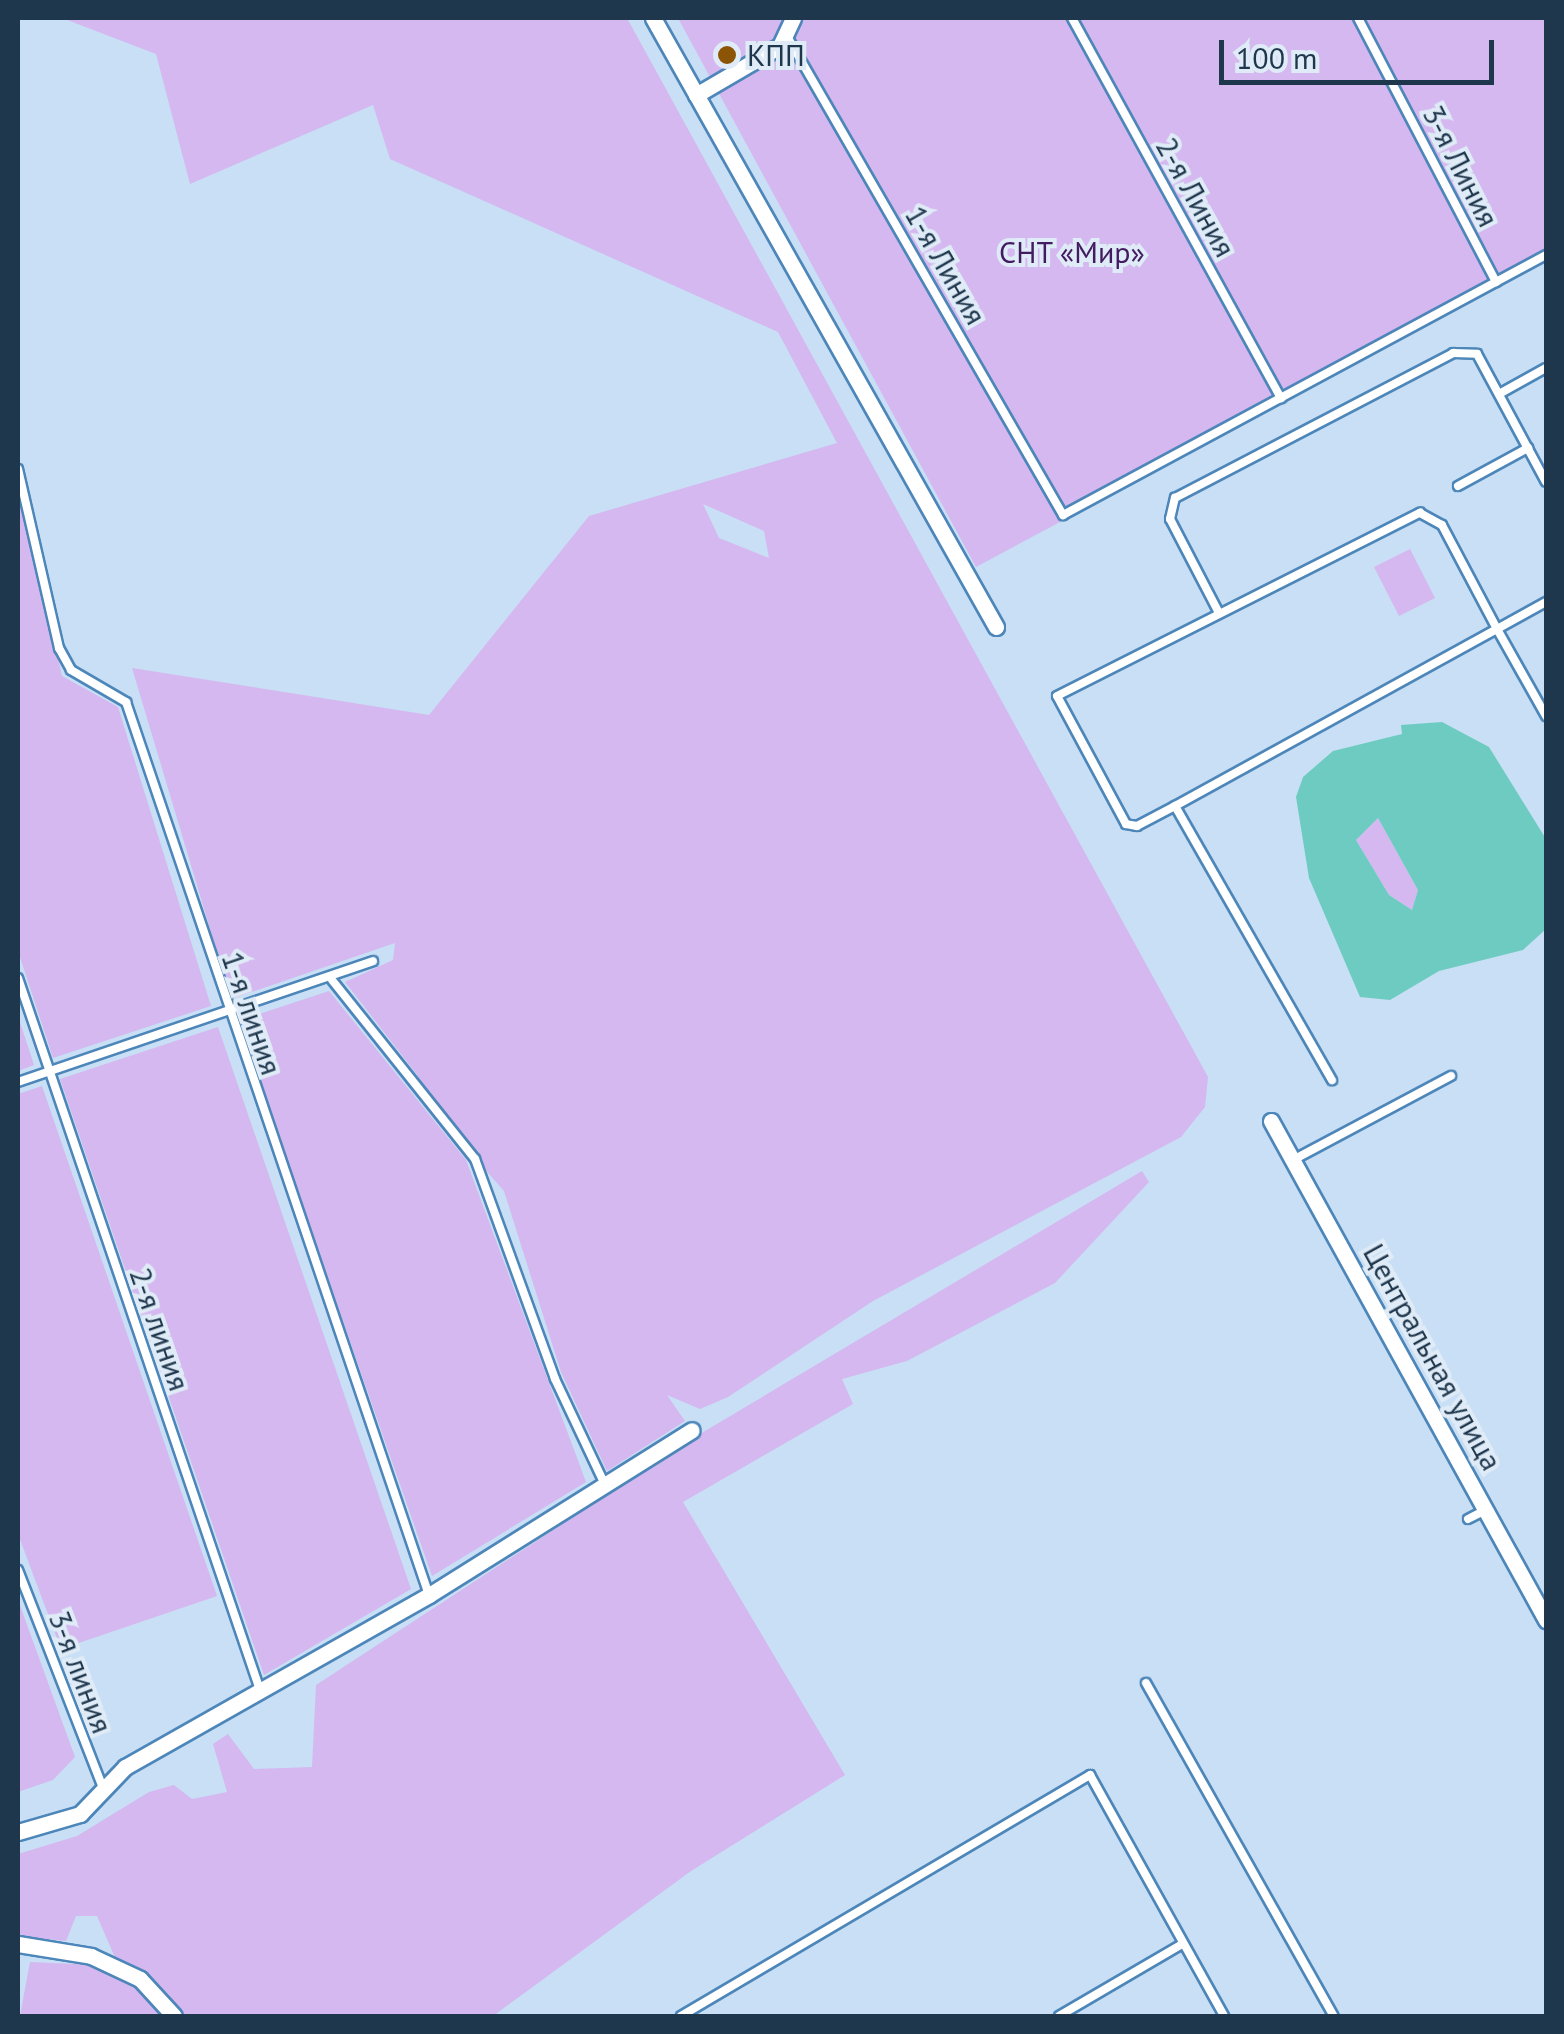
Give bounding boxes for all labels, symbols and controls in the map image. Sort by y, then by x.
scale bar [1224,20,1499,82]
place label: КПП [747,37,805,73]
text: 100 m [1236,38,1317,77]
marker: КПП [716,44,738,66]
street label: 3-я Линия [1415,99,1507,233]
street label: 2-я Линия [1148,131,1244,263]
street label: 1-я Линия [898,199,994,331]
park label: СНТ «Мир» [999,234,1145,270]
street label: 1-я линия [214,947,290,1079]
street label: Центральная улица [1356,1238,1510,1476]
street label: 2-я линия [122,1263,198,1395]
street label: 3-я линия [41,1606,121,1738]

